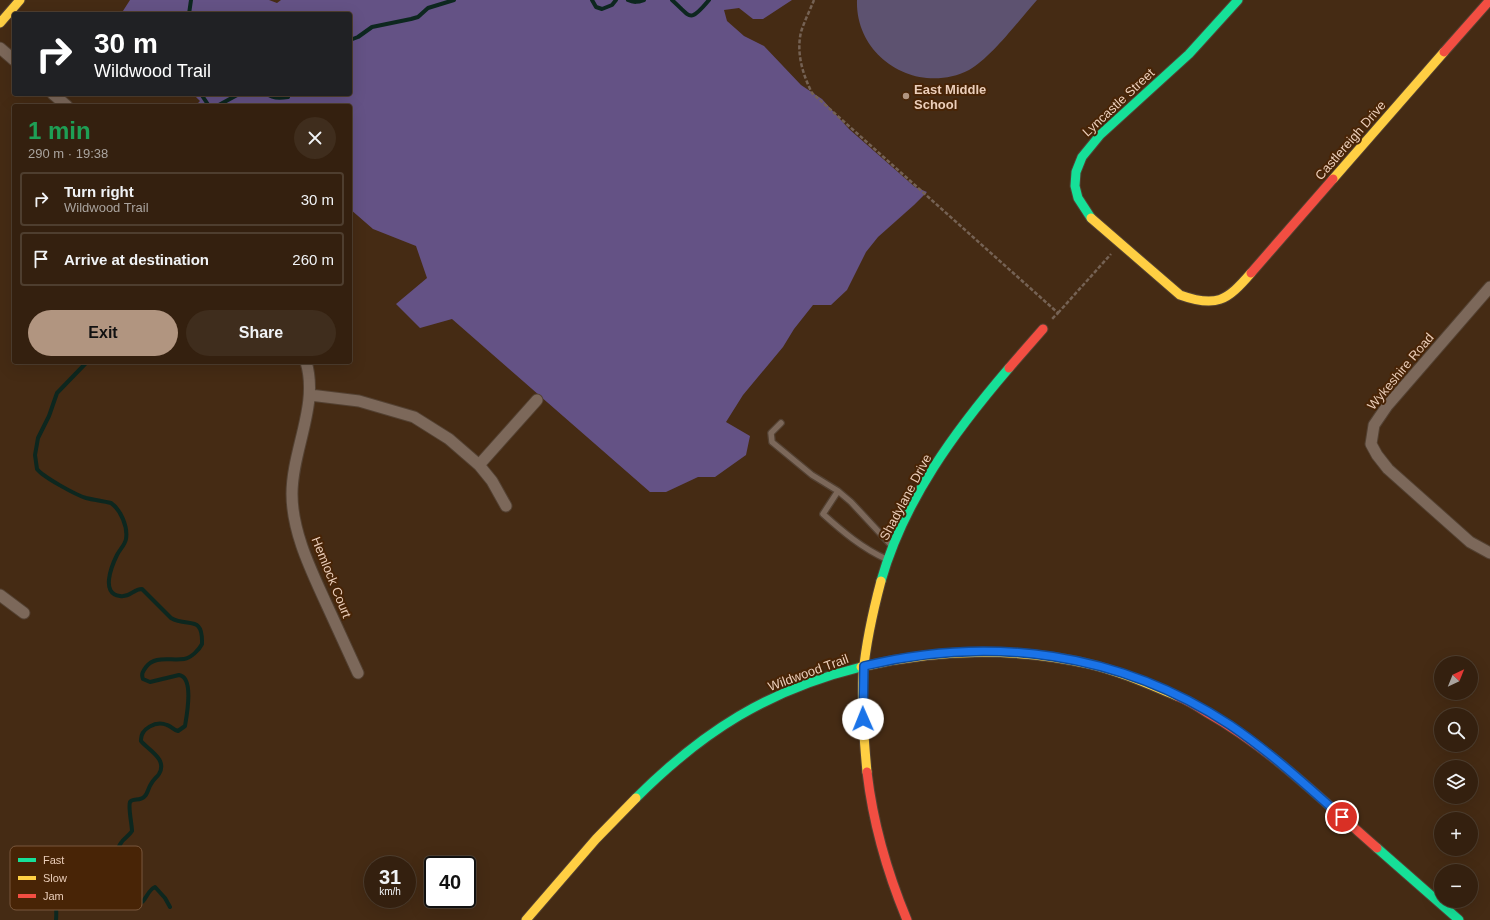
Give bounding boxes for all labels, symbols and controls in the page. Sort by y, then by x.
icon: right [28,28,80,80]
text: 30 m [94,28,158,59]
text: Wildwood Trail [94,61,211,81]
street label: Lyncastle Street [1079,65,1158,139]
place label: East Middle School [914,82,986,112]
marker: East Middle School [901,91,911,101]
street label: Castlereigh Drive [1312,98,1389,183]
text: 1 min [28,117,91,144]
button: close [294,117,336,159]
text: 290 m · 19:38 [28,146,108,161]
text: Turn right [64,183,134,200]
icon: right [30,188,52,210]
text: 30 m [301,191,334,208]
text: Wildwood Trail [64,200,149,215]
icon: arrive [30,248,52,270]
text: Arrive at destination [64,251,209,268]
text: 260 m [292,251,334,268]
button: Exit [28,310,178,356]
button: Share [186,310,336,356]
street label: Wykeshire Road [1364,330,1437,413]
street label: Shadylane Drive [876,452,934,543]
street label: Hemlock Court [308,535,355,620]
street label: Wildwood Trail [766,651,851,694]
north arrow [1434,656,1478,700]
map controls [1434,656,1478,908]
position arrow [842,698,884,740]
button: search [1434,708,1478,752]
button: layers [1434,760,1478,804]
pin [1325,800,1359,834]
icon: arrive [1331,806,1353,828]
button: + [1434,812,1478,856]
legend [10,846,142,910]
text: Fast [43,854,64,866]
speed limit sign: 40 [424,856,476,908]
button: − [1434,864,1478,908]
text: 31 [379,866,401,888]
text: Slow [43,872,67,884]
text: km/h [379,886,401,897]
text: Jam [43,890,64,902]

